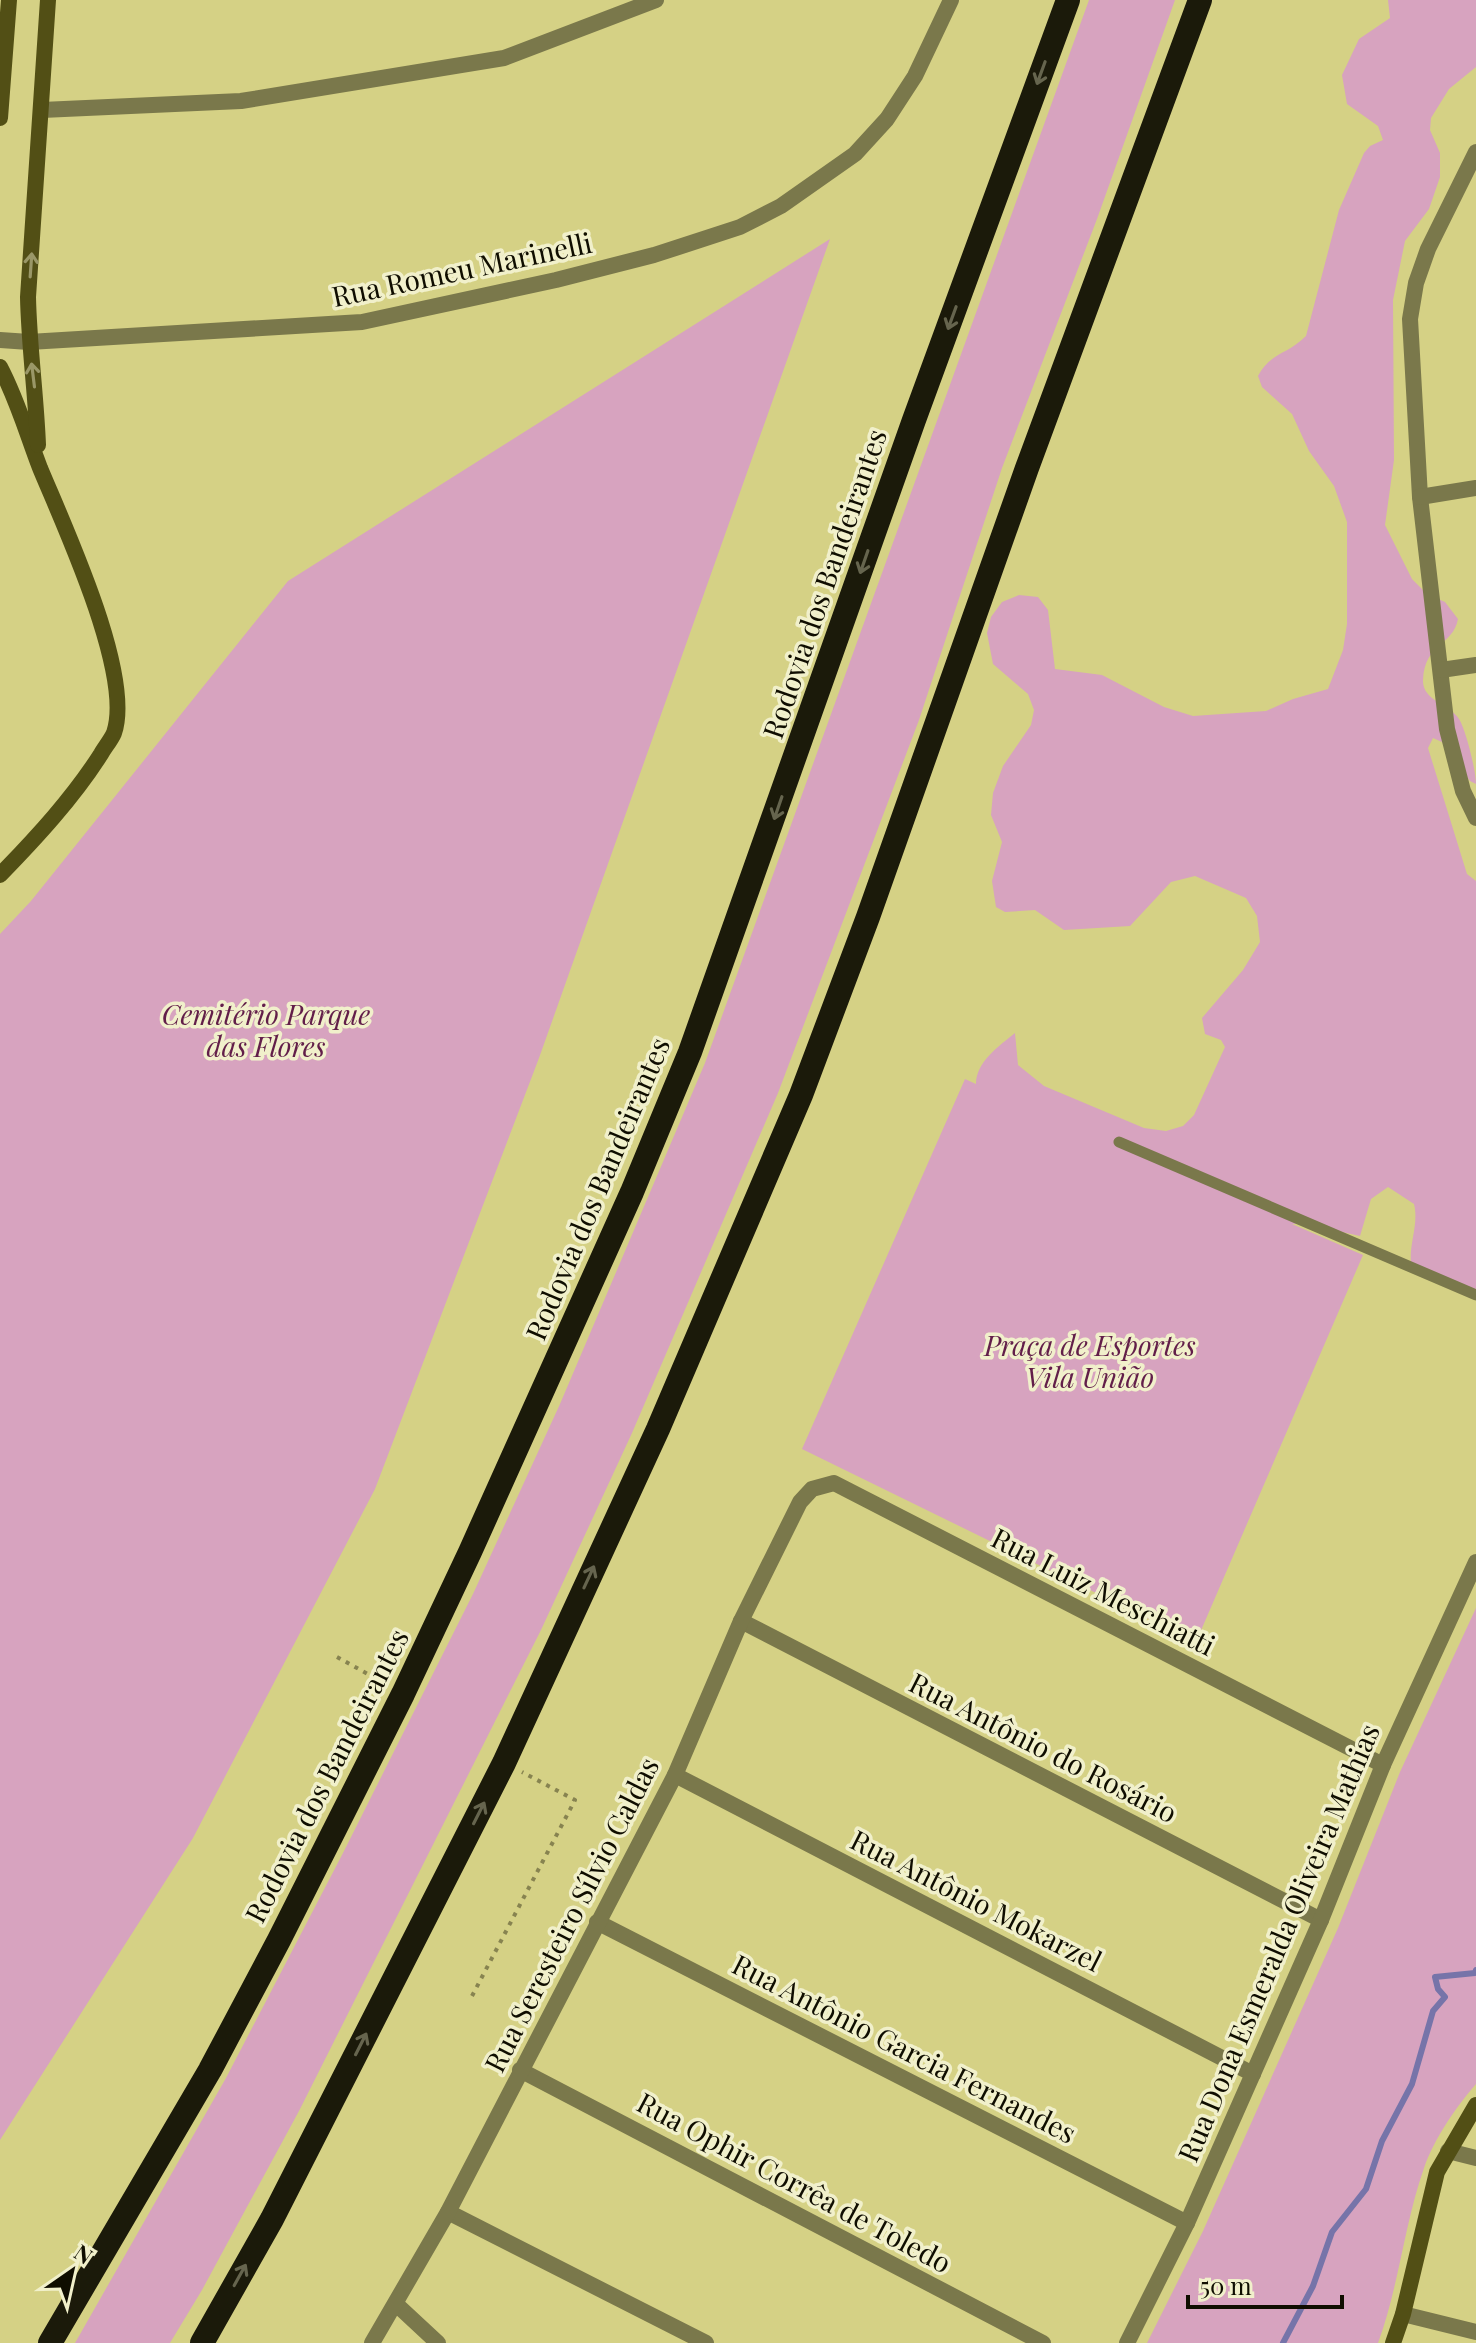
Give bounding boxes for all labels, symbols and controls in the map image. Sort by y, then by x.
one-way arrow [1033,60,1047,85]
street label: Rua Romeu Marinelli [328,223,595,314]
one-way arrow [24,252,39,278]
one-way arrow [944,305,958,329]
one-way arrow [26,362,41,389]
street label: Rodovia dos Bandeirantes [753,424,894,743]
one-way arrow [856,550,871,575]
one-way arrow [770,795,784,819]
park label: Cemitério Parque das Flores [162,995,370,1064]
street label: Rodovia dos Bandeirantes [516,1032,677,1345]
park label: Praça de Esportes Vila União [983,1326,1196,1395]
street label: Rua Luiz Meschiatti [986,1518,1222,1663]
one-way arrow [582,1565,597,1589]
street label: Rodovia dos Bandeirantes [235,1622,416,1928]
street label: Rua Antônio do Rosário [904,1663,1184,1830]
street label: Rua Dona Esmeralda Oliveira Mathias [1168,1718,1387,2167]
street label: Rua Seresteiro Sílvio Caldas [475,1751,666,2078]
one-way arrow [471,1801,487,1825]
street label: Rua Antônio Mokarzel [845,1820,1108,1979]
street label: Rua Antônio Garcia Fernandes [727,1945,1083,2151]
one-way arrow [353,2033,369,2057]
street label: Rua Ophir Corrêa de Toledo [631,2083,958,2280]
north arrow [32,2231,112,2311]
text: N [69,2237,99,2271]
scale bar [1188,2259,1342,2309]
one-way arrow [233,2264,249,2287]
text: 50 m [1200,2269,1252,2301]

